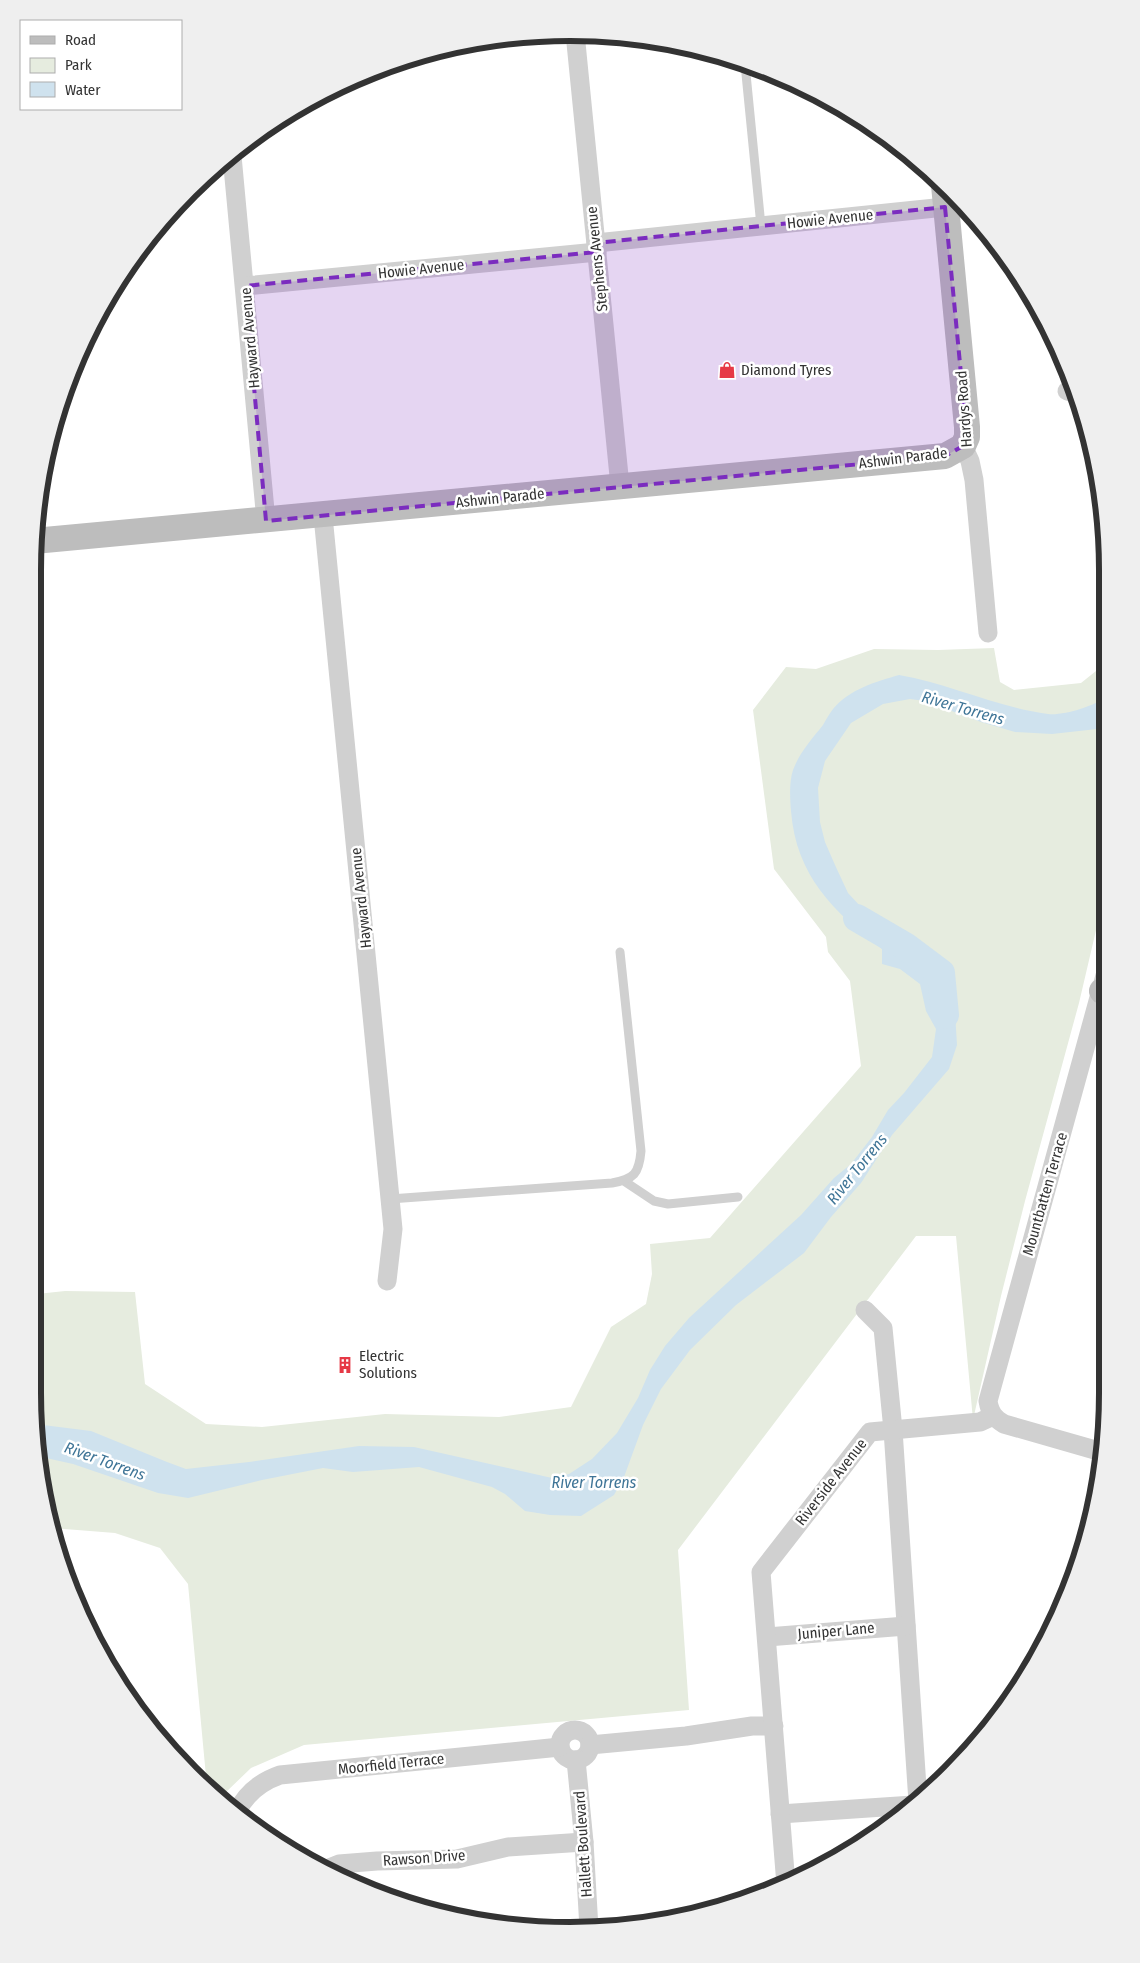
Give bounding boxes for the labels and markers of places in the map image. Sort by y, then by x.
shop icon: Diamond Tyres [717,360,737,380]
place label: Diamond Tyres [741,361,831,379]
place label: Electric Solutions [359,1347,417,1382]
building icon: Electric Solutions [335,1355,355,1375]

